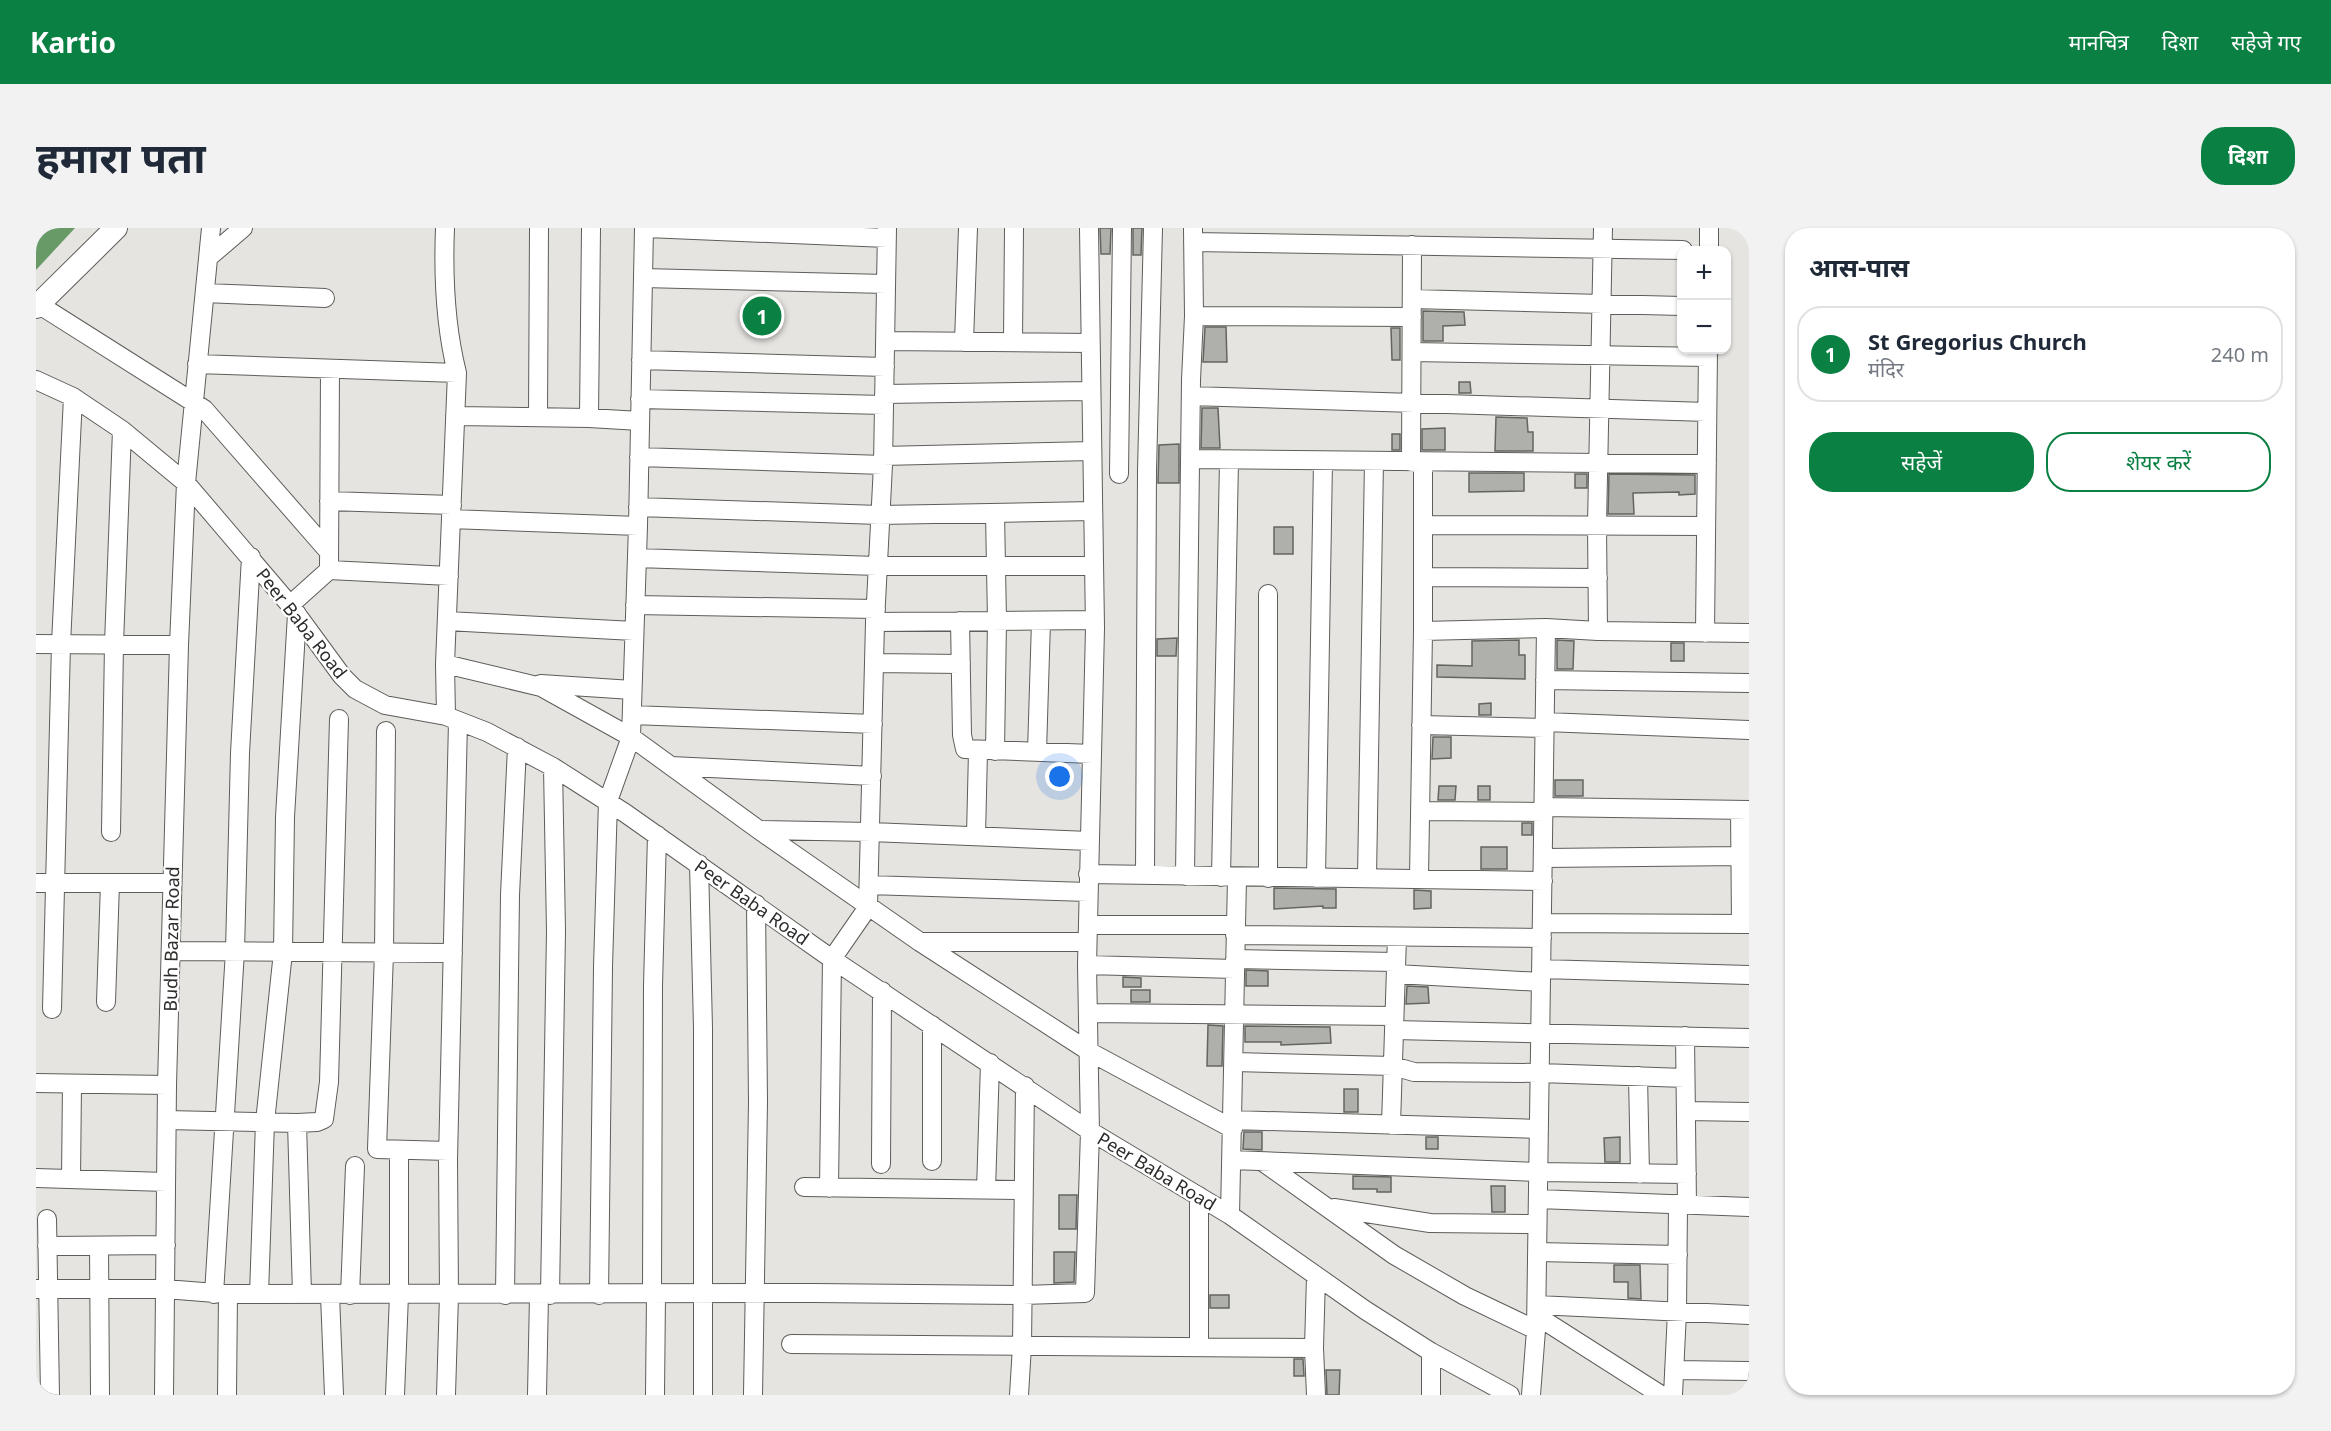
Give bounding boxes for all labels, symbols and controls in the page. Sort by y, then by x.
text: Kartio [30,23,116,61]
text: मानचित्र [2069,28,2129,56]
text: दिशा [2162,28,2198,56]
text: सहेजे गए [2231,28,2301,56]
button: दिशा [2201,127,2295,185]
text: हमारा पता [36,128,206,185]
map controls [1677,246,1731,354]
button: + [1677,246,1731,300]
text: आस-पास [1809,249,1909,285]
pin: 1 [742,294,782,338]
button: − [1677,300,1731,354]
text: St Gregorius Church [1868,326,2087,356]
text: 1 [1825,341,1836,368]
text: 240 m [2211,341,2269,368]
text: मंदिर [1868,356,1904,383]
button: सहेजें [1809,432,2034,492]
button: शेयर करें [2046,432,2271,492]
street label: Peer Baba Road [251,563,353,683]
your location [1045,762,1074,791]
street label: Peer Baba Road [690,854,814,950]
street label: Budh Bazar Road [158,866,184,1012]
street label: Peer Baba Road [1093,1126,1221,1216]

